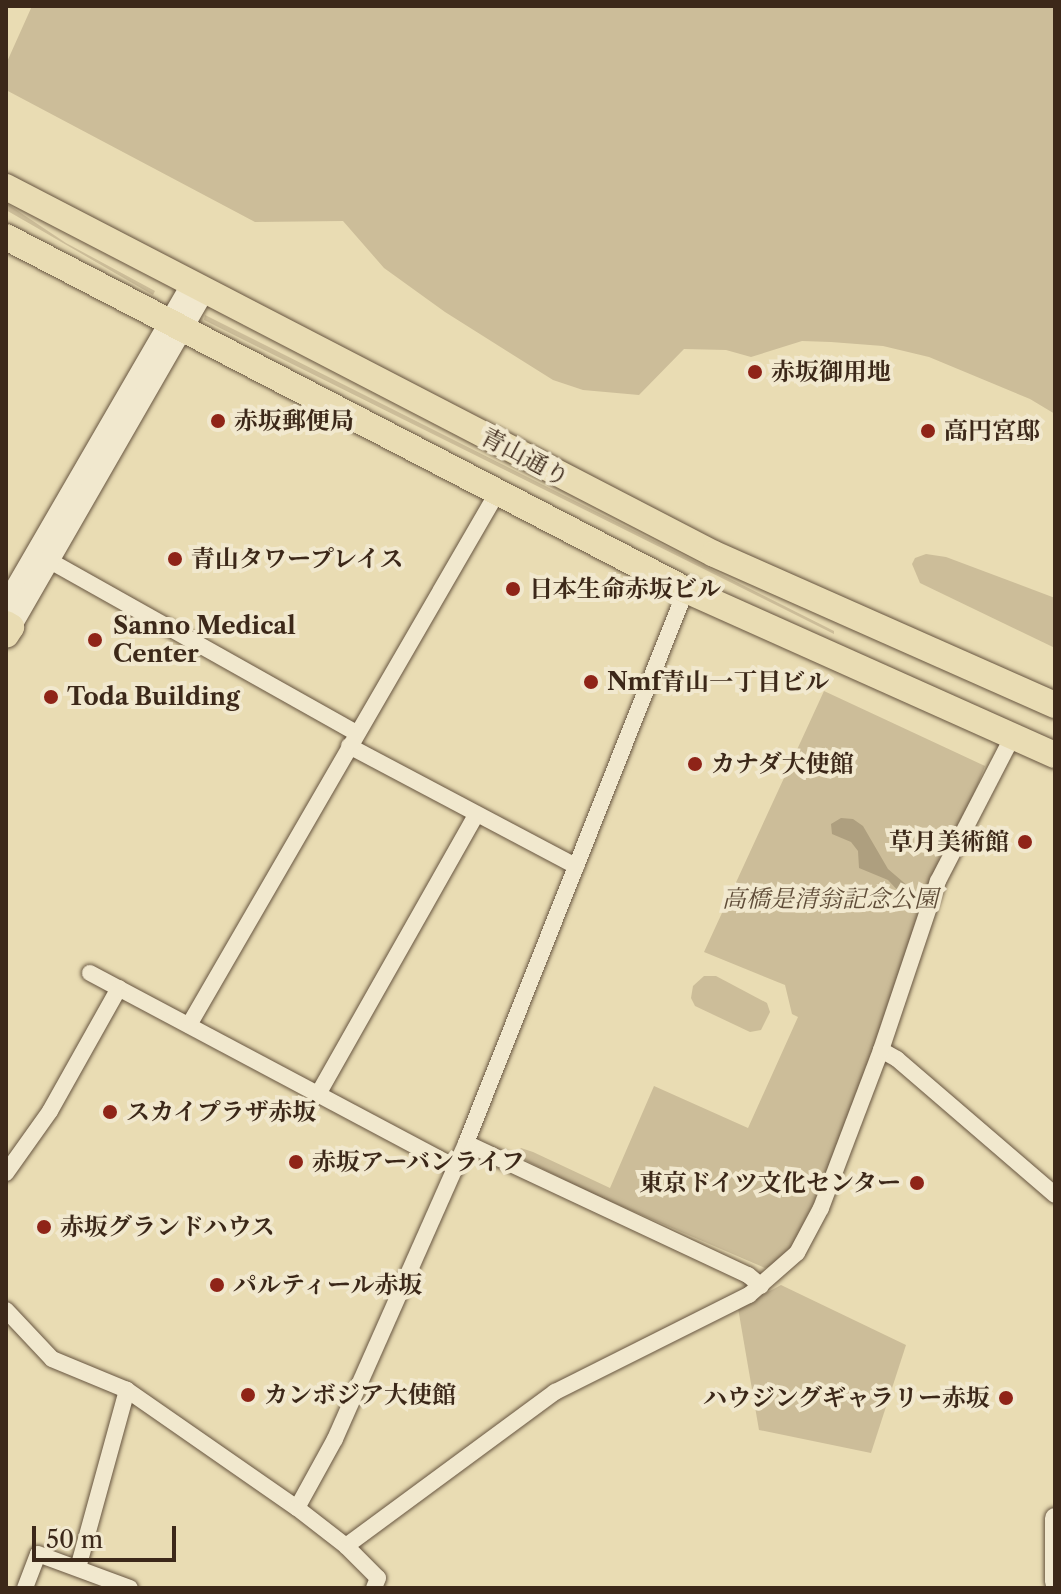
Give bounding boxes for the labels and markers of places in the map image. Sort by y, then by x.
place label: 赤坂御用地 [771,358,891,386]
marker: 赤坂御用地 [746,363,764,381]
place label: 赤坂郵便局 [234,407,354,435]
marker: 赤坂郵便局 [209,412,227,430]
place label: 高円宮邸 [944,417,1040,445]
marker: 高円宮邸 [919,422,937,440]
place label: 青山タワープレイス [191,545,407,573]
marker: 青山タワープレイス [166,550,184,568]
place label: 日本生命赤坂ビル [529,575,721,603]
marker: 日本生命赤坂ビル [504,580,522,598]
place label: Sanno Medical Center [113,612,296,668]
marker: Sanno Medical Center [84,629,106,651]
place label: Nmf青山一丁目ビル [607,668,829,696]
marker: Nmf青山一丁目ビル [582,673,600,691]
place label: Toda Building [67,683,240,711]
marker: Toda Building [42,688,60,706]
place label: カナダ大使館 [711,750,855,778]
marker: カナダ大使館 [686,755,704,773]
place label: 草月美術館 [889,828,1009,856]
marker: 草月美術館 [1016,833,1034,851]
place label: スカイプラザ赤坂 [126,1098,318,1126]
marker: スカイプラザ赤坂 [101,1103,119,1121]
place label: 赤坂アーバンライフ [312,1148,527,1176]
marker: 赤坂アーバンライフ [287,1153,305,1171]
place label: 東京ドイツ文化センター [637,1169,901,1197]
marker: 東京ドイツ文化センター [908,1174,926,1192]
place label: 赤坂グランドハウス [60,1213,276,1241]
marker: 赤坂グランドハウス [35,1218,53,1236]
place label: パルティール赤坂 [233,1271,425,1299]
marker: パルティール赤坂 [208,1276,226,1294]
place label: カンボジア大使館 [264,1381,456,1409]
place label: ハウジングギャラリー赤坂 [702,1384,990,1412]
marker: カンボジア大使館 [239,1386,257,1404]
marker: ハウジングギャラリー赤坂 [997,1389,1015,1407]

